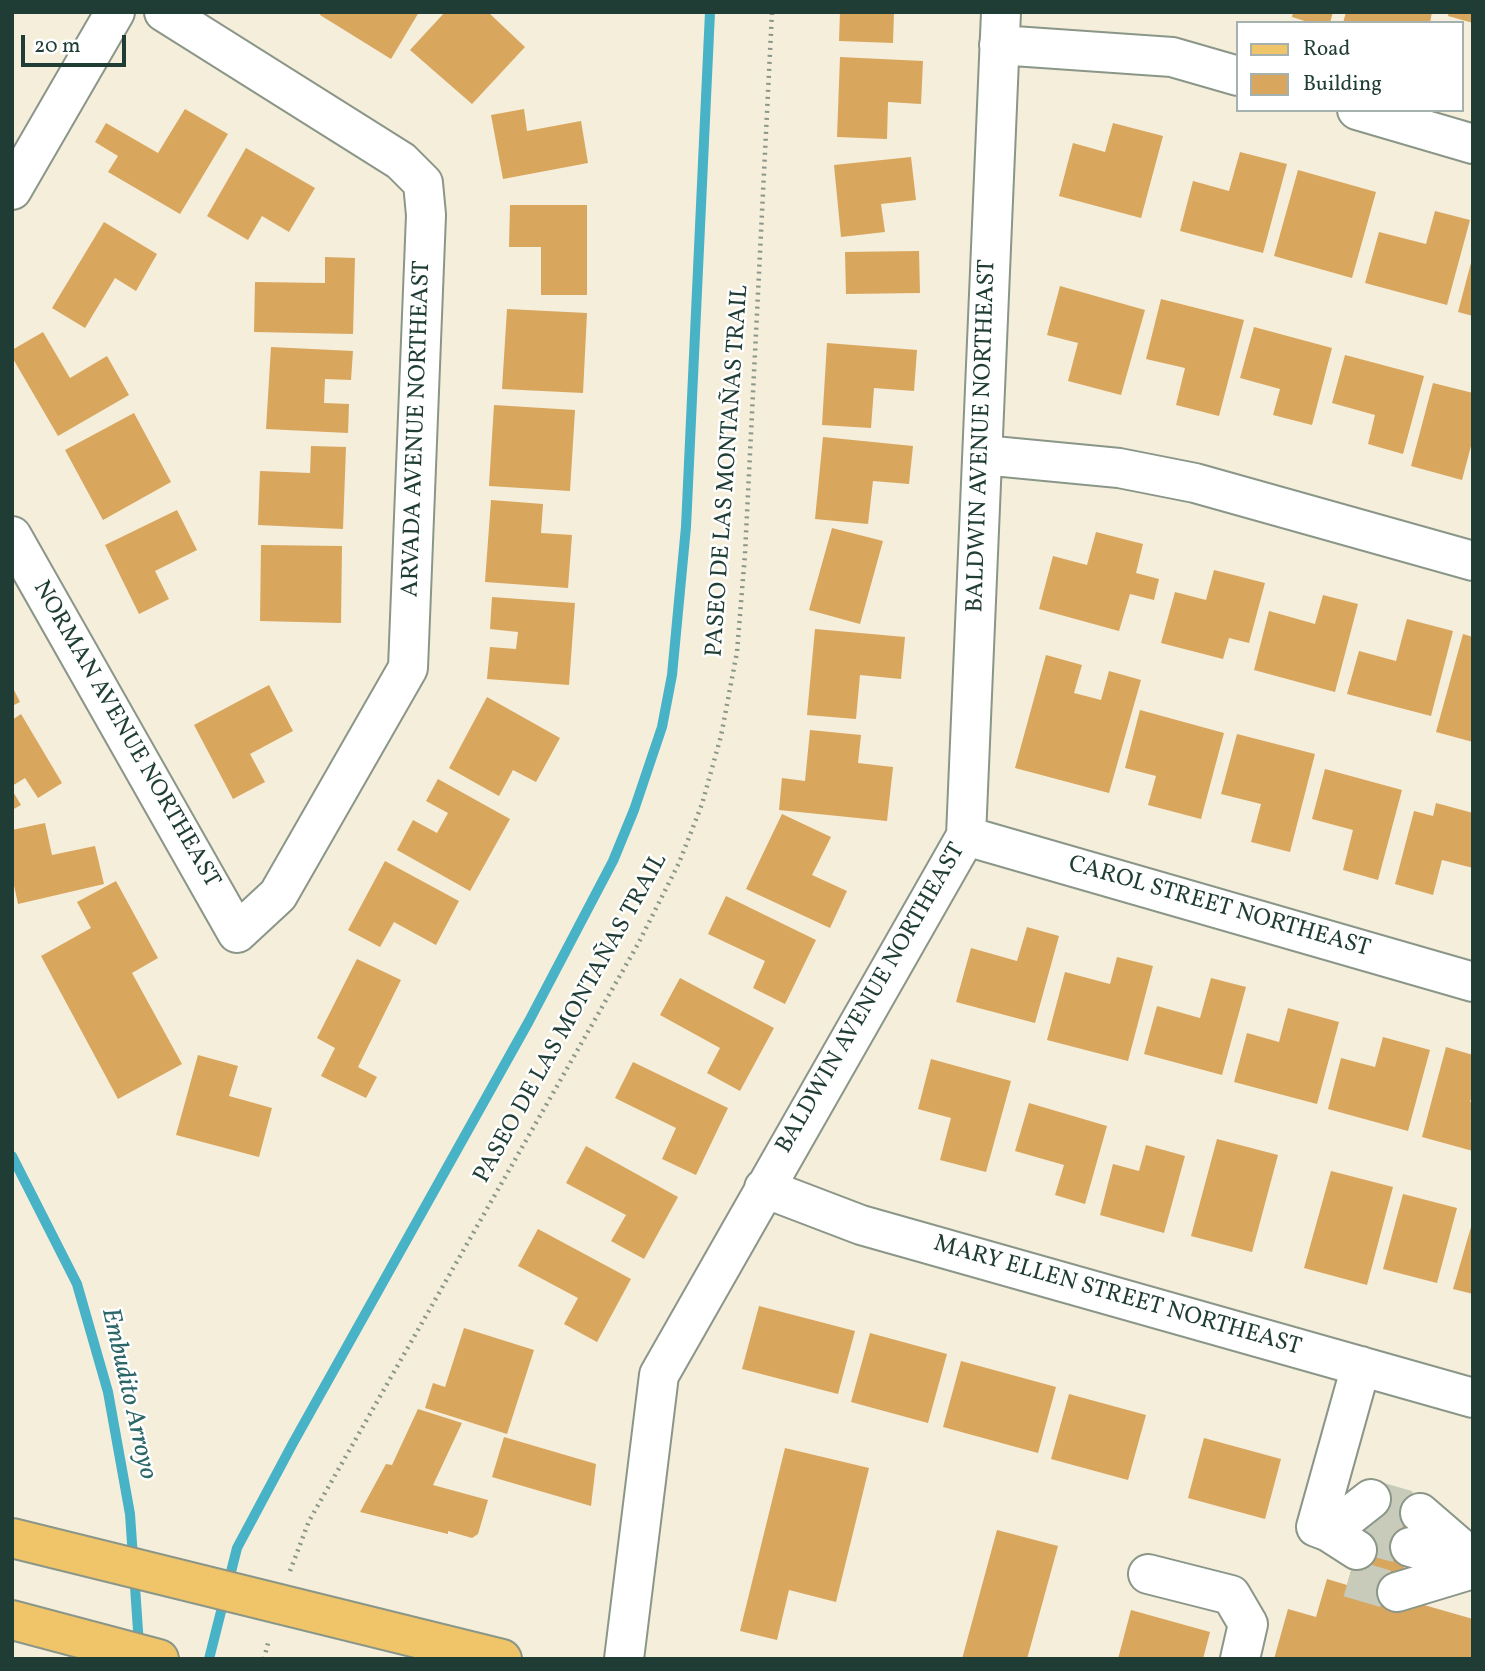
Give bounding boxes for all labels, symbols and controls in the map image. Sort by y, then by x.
scale bar [24,21,130,65]
legend [1236,21,1464,112]
text: 20 m [34,32,80,61]
text: Road [1303,35,1350,64]
text: Building [1303,70,1382,99]
street label: BALDWIN AVENUE NORTHEAST [962,259,1004,613]
street label: ARVADA AVENUE NORTHEAST [398,260,438,598]
street label: PASEO DE LAS MONTAÑAS TRAIL [702,284,756,658]
street label: NORMAN AVENUE NORTHEAST [25,576,225,894]
street label: BALDWIN AVENUE NORTHEAST [771,839,973,1159]
street label: PASEO DE LAS MONTAÑAS TRAIL [469,849,675,1189]
street label: CAROL STREET NORTHEAST [1065,851,1373,965]
street label: MARY ELLEN STREET NORTHEAST [930,1231,1304,1363]
water label: Embudito Arroyo [92,1305,162,1483]

